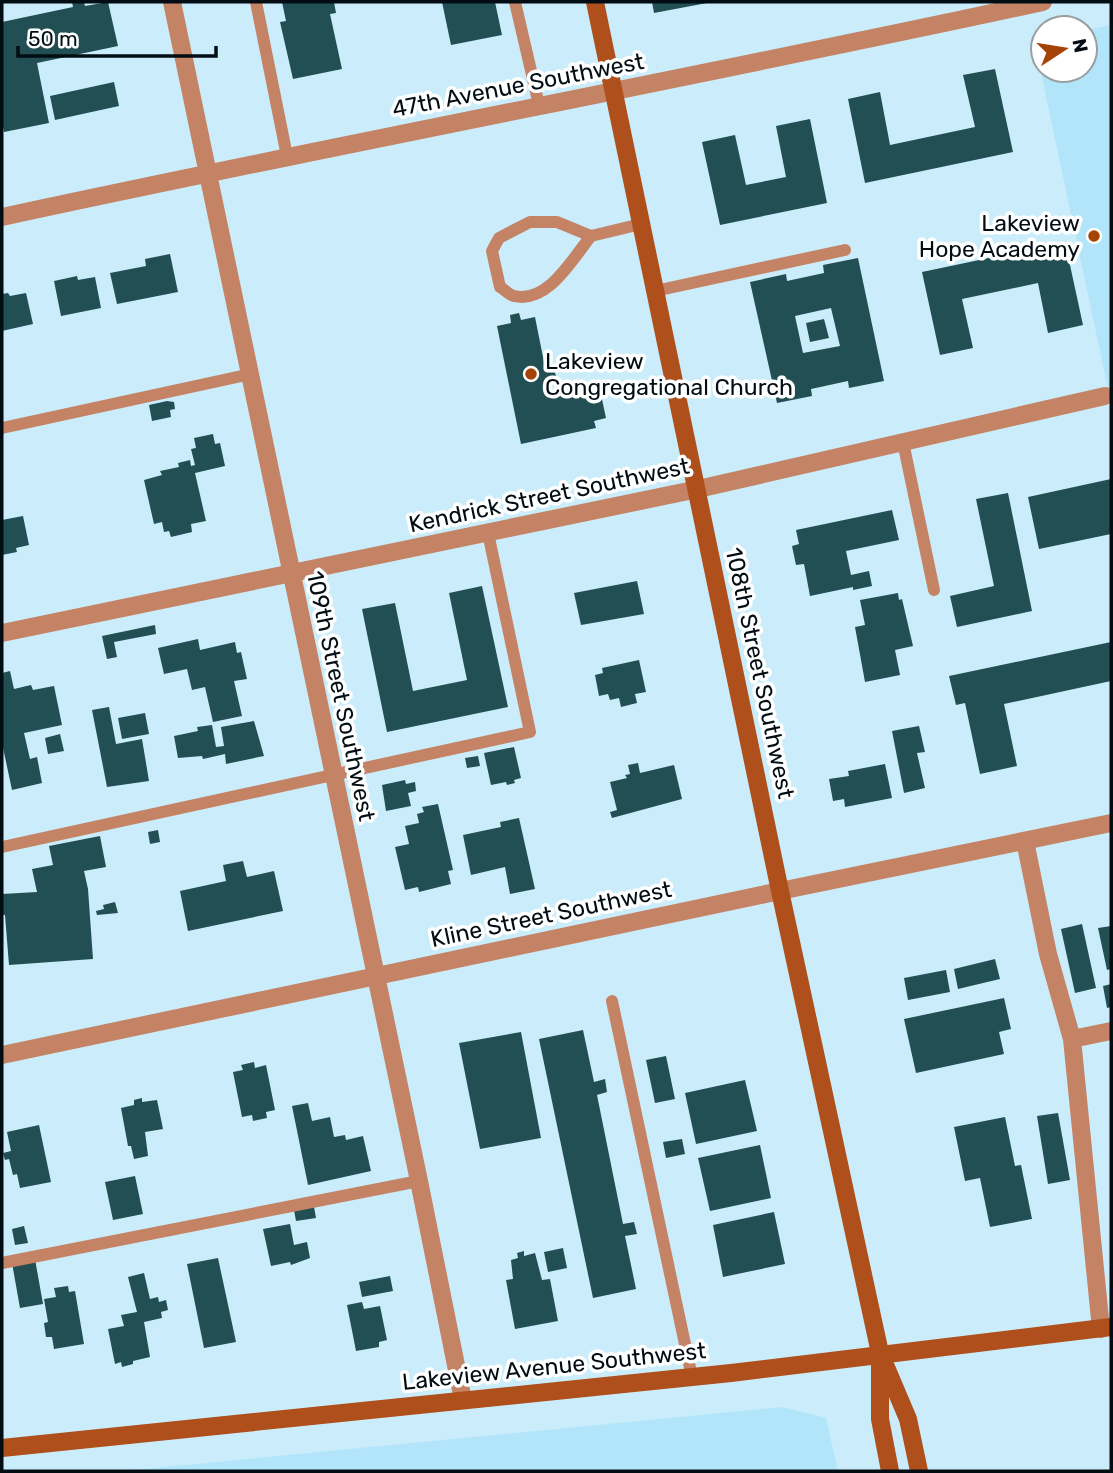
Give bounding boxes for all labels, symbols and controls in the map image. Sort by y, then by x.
scale bar [18,14,215,58]
north arrow [1029,14,1099,84]
text: 50 m [28,26,78,51]
text: N [1067,36,1093,55]
street label: 47th Avenue Southwest [390,47,646,123]
place label: Lakeview Hope Academy [919,209,1080,263]
marker: Lakeview Hope Academy [1086,228,1102,244]
place label: Lakeview Congregational Church [545,347,793,401]
marker: Lakeview Congregational Church [523,366,539,382]
street label: Kendrick Street Southwest [406,452,692,538]
street label: 108th Street Southwest [720,545,800,801]
street label: 109th Street Southwest [301,568,381,824]
street label: Kline Street Southwest [428,875,674,953]
street label: Lakeview Avenue Southwest [401,1336,707,1396]

